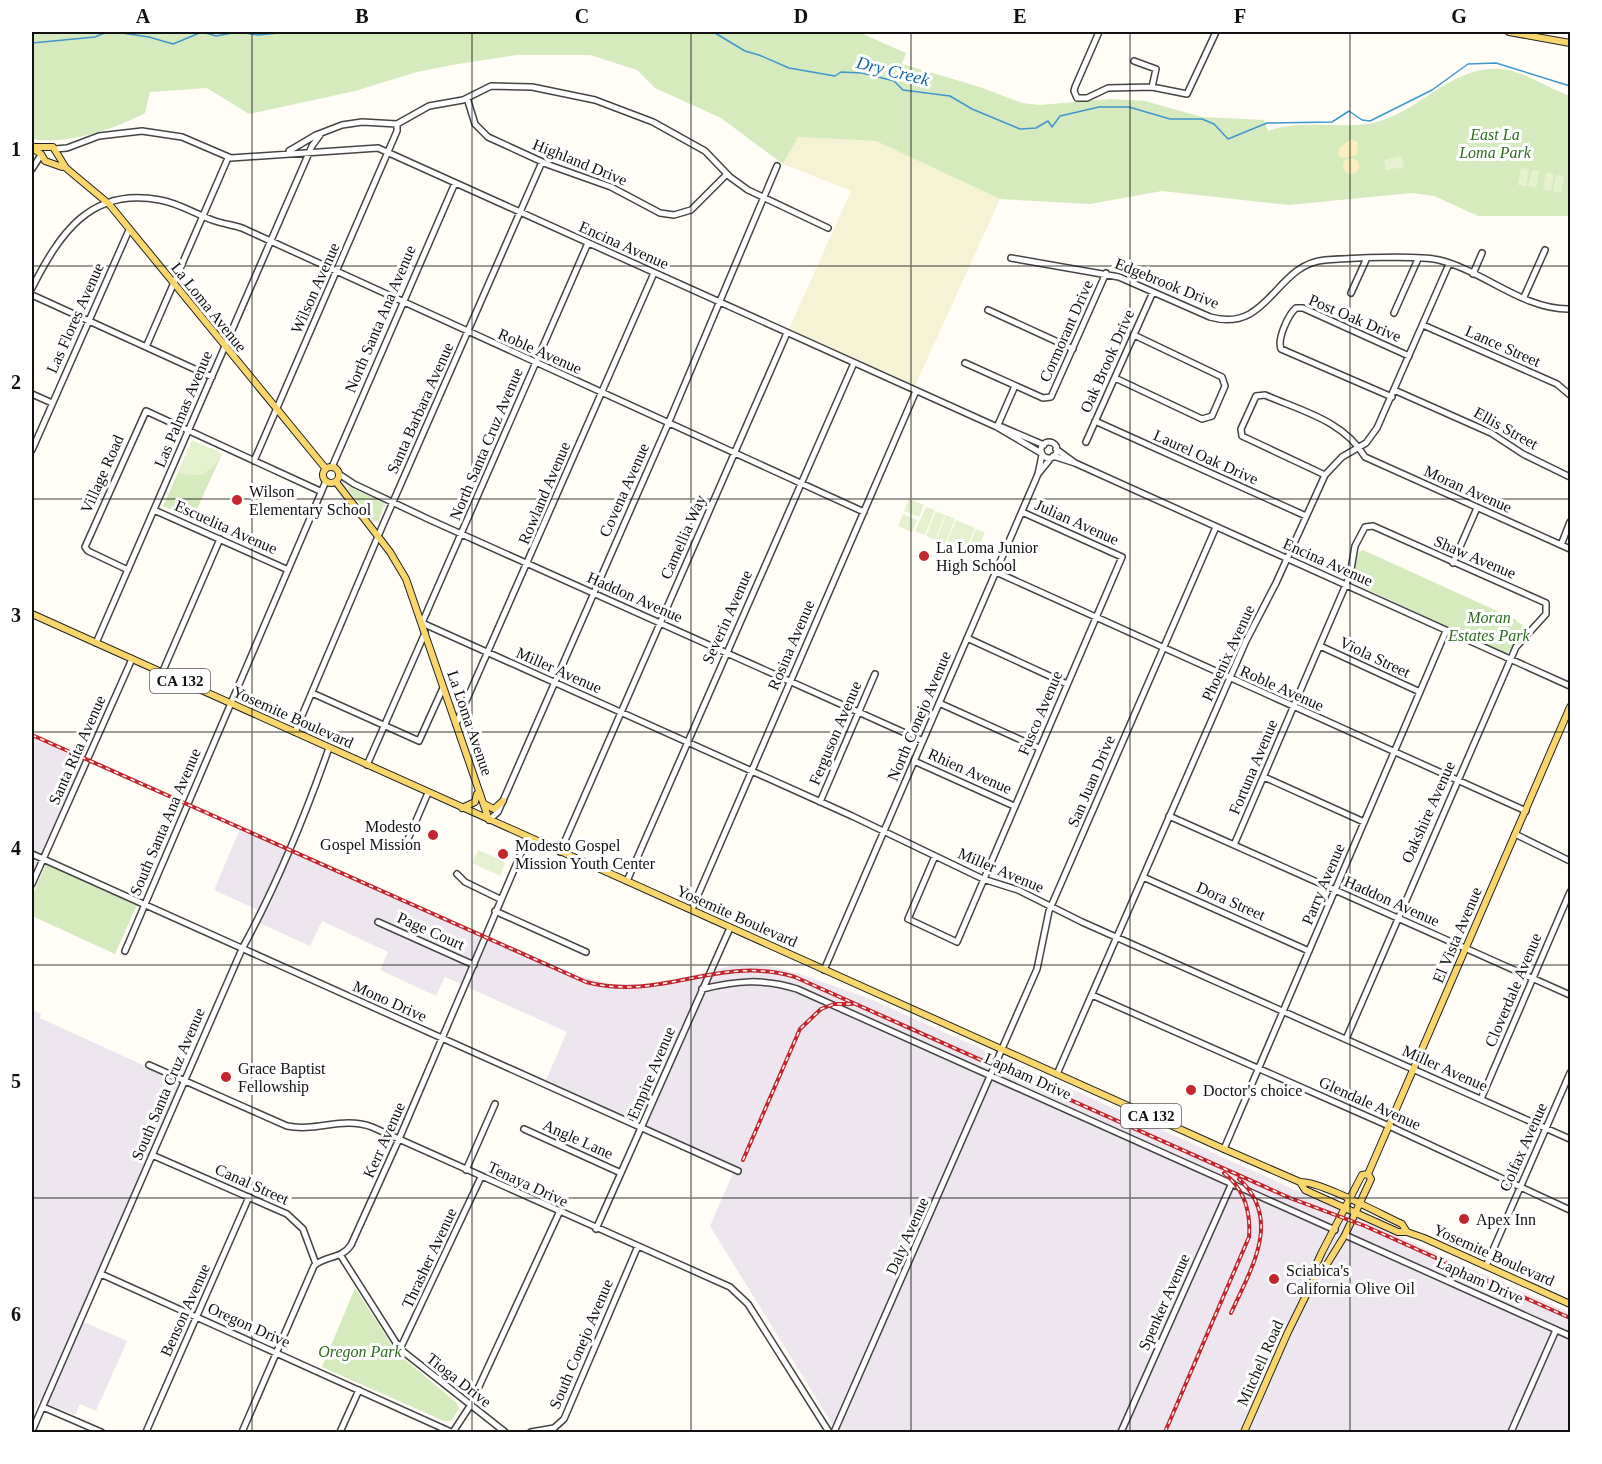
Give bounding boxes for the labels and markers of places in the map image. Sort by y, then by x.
place label: Wilson Elementary School [249,483,372,519]
marker: Wilson Elementary School [230,493,244,507]
place label: La Loma Junior High School [936,539,1039,575]
marker: La Loma Junior High School [917,549,931,563]
place label: Modesto Gospel Mission [320,818,421,854]
marker: Modesto Gospel Mission [426,828,440,842]
place label: Modesto Gospel Mission Youth Center [515,837,656,872]
marker: Modesto Gospel Mission Youth Center [496,847,510,861]
place label: Grace Baptist Fellowship [238,1060,326,1096]
marker: Grace Baptist Fellowship [219,1070,233,1084]
place label: Doctor's choice [1203,1082,1302,1099]
marker: Doctor's choice [1184,1083,1198,1097]
place label: Apex Inn [1476,1211,1536,1229]
marker: Apex Inn [1457,1212,1471,1226]
place label: Sciabica's California Olive Oil [1286,1262,1415,1297]
marker: Sciabica's California Olive Oil [1267,1272,1281,1286]

